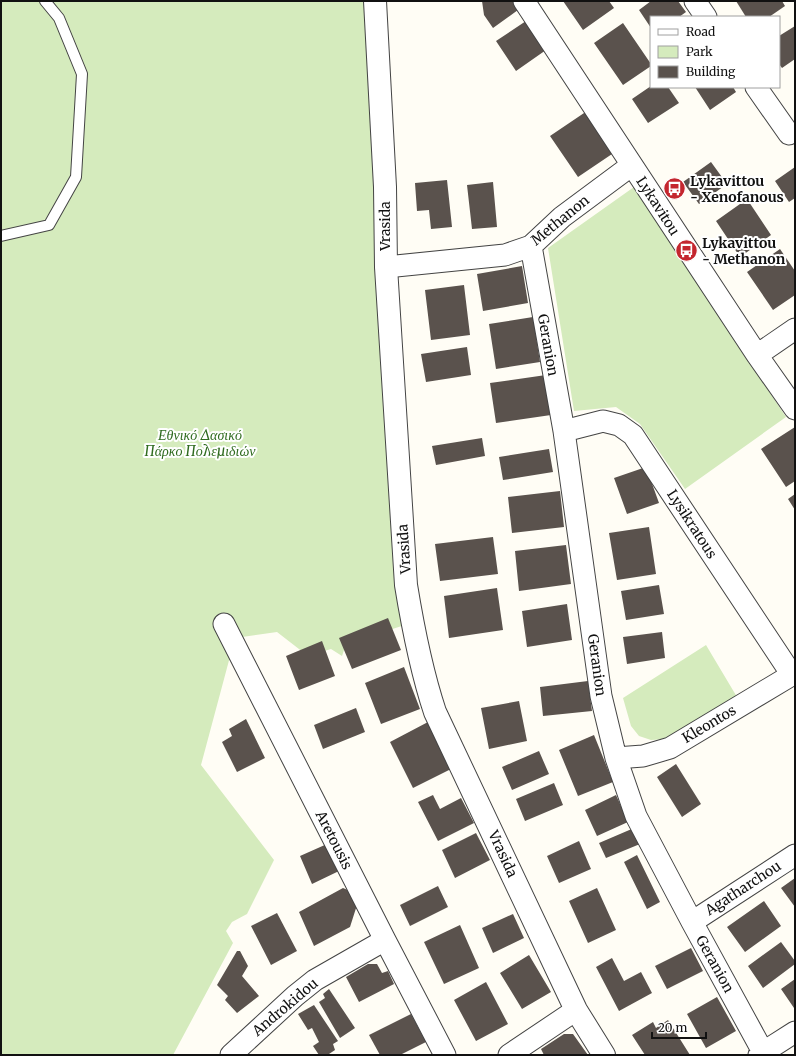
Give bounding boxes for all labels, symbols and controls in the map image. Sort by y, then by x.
legend [650,16,780,88]
text: Road [686,24,715,39]
text: Park [686,44,713,59]
text: Building [686,64,736,79]
place label: Lykavittou - Xenofanous [690,172,784,206]
street label: Lykavitou [632,173,684,239]
bus stop icon: Lykavittou - Xenofanous [661,176,687,202]
street label: Methanon [527,191,593,249]
street label: Vrasida [376,201,394,252]
place label: Lykavittou - Methanon [702,234,786,268]
bus stop icon: Lykavittou - Methanon [674,238,700,264]
street label: Geranion [534,313,562,377]
park label: Εθνικό Δασικό Πάρκο Πολεμιδιών [145,426,256,460]
street label: Lysikratous [663,486,721,562]
street label: Vrasida [393,523,415,575]
street label: Geranion [584,633,610,697]
street label: Kleontos [679,701,739,747]
street label: Aretousis [311,807,356,872]
street label: Vrasida [484,827,522,881]
street label: Agatharchou [701,857,784,920]
street label: Geranion [692,932,738,996]
street label: Androkidou [248,974,322,1040]
scale bar [652,1014,706,1040]
text: 20 m [658,1020,687,1035]

